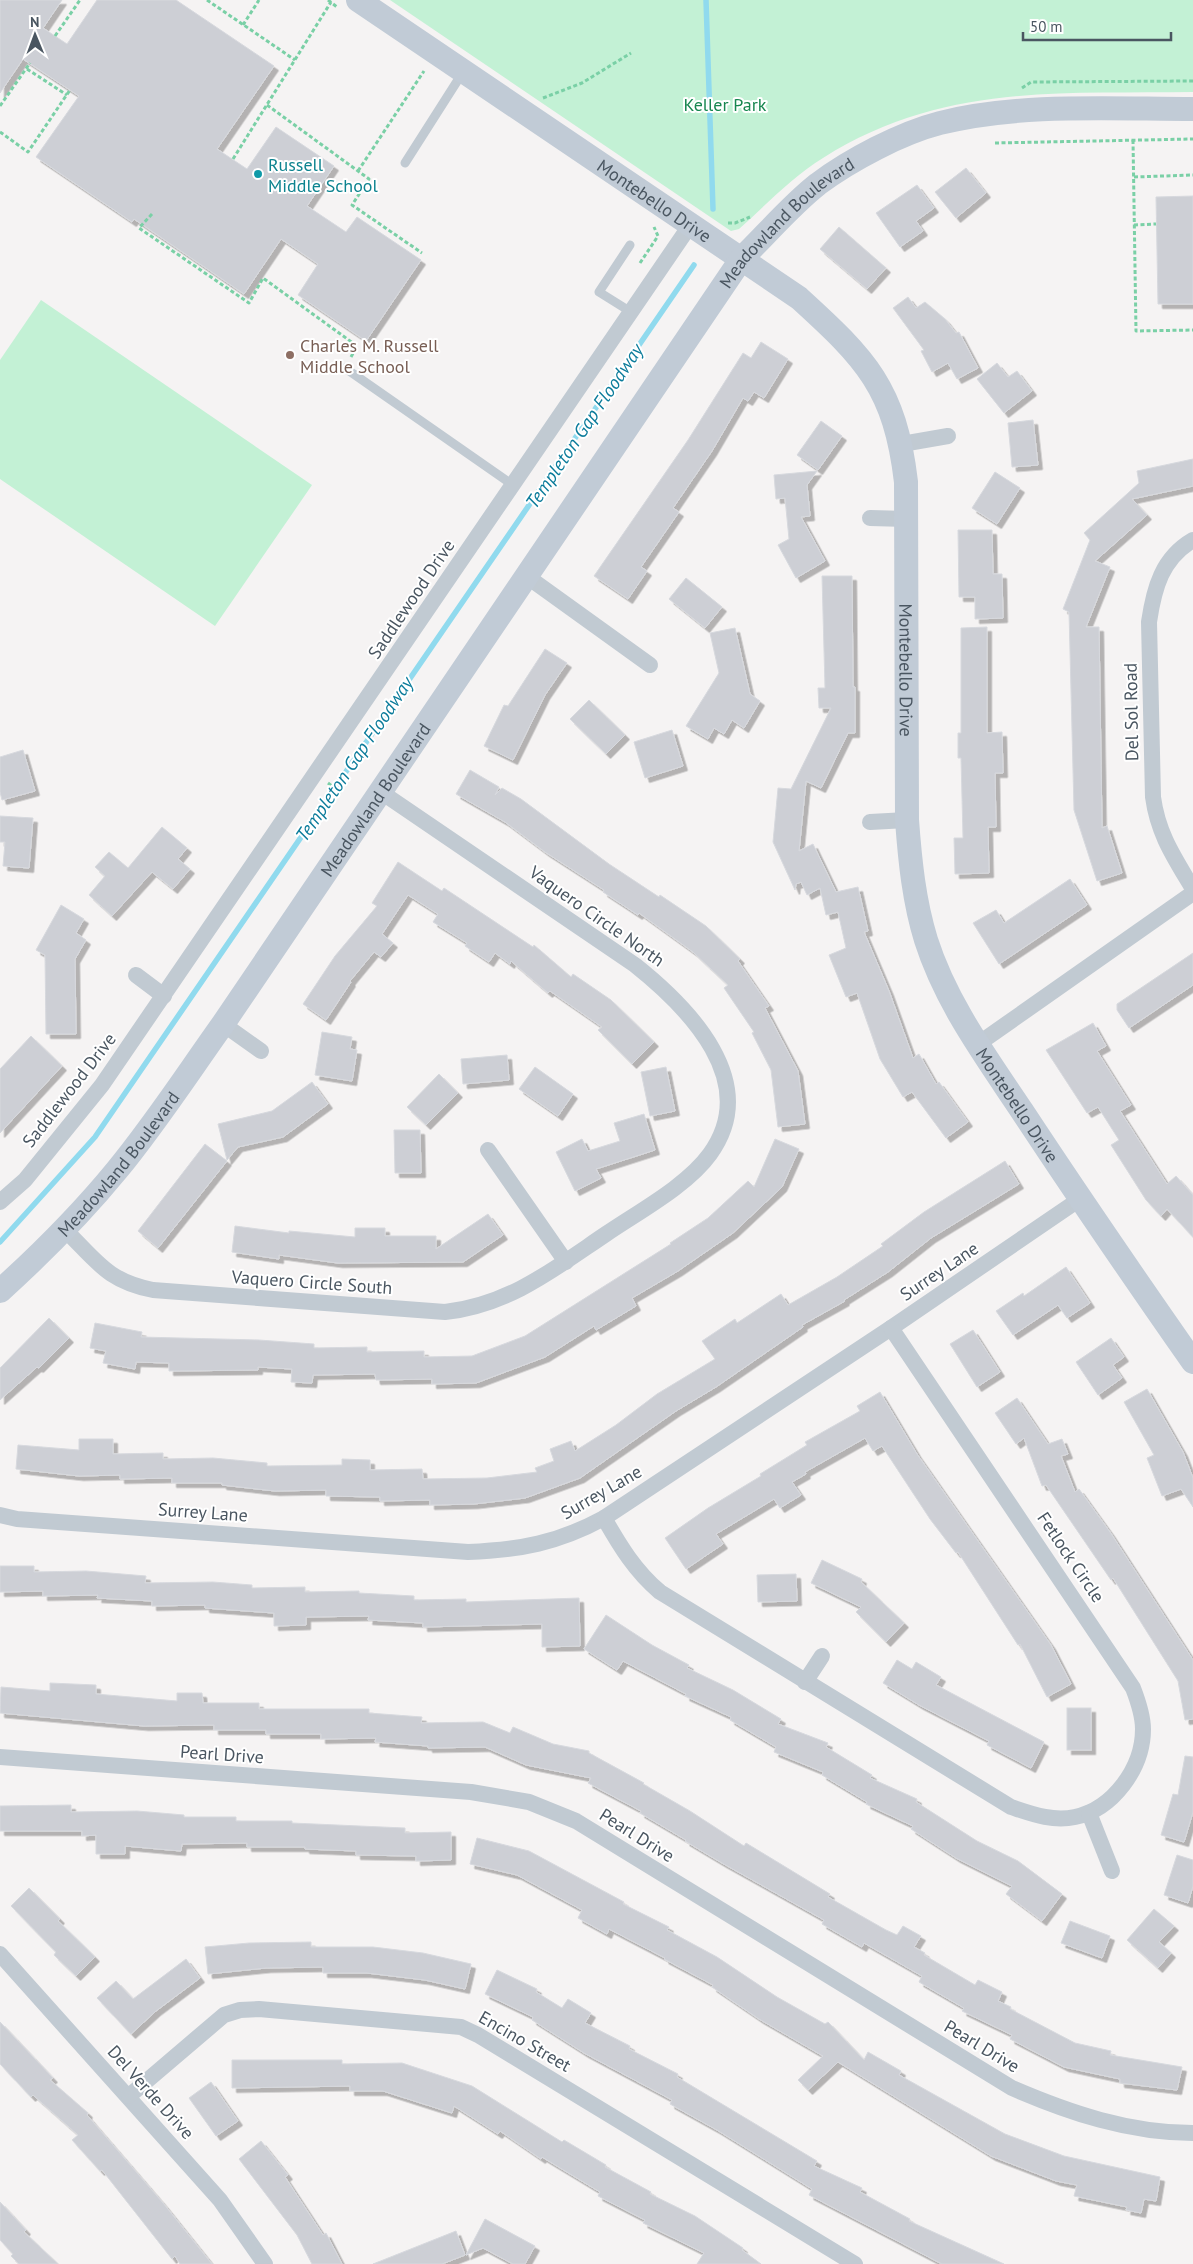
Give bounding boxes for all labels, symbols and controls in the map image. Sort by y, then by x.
north arrow [10,10,60,60]
scale bar [1023,10,1170,42]
text: N [30,13,40,31]
text: 50 m [1030,17,1063,36]
park label: Keller Park [684,93,767,116]
street label: Meadowland Boulevard [714,152,858,292]
place label: Russell Middle School [268,153,378,197]
street label: Montebello Drive [593,154,716,247]
marker: Russell Middle School [252,168,264,180]
place label: Charles M. Russell Middle School [300,334,439,378]
water label: Templeton Gap Floodway [520,338,649,513]
marker: Charles M. Russell Middle School [284,349,296,361]
street label: Saddlewood Drive [363,535,459,663]
street label: Montebello Drive [895,604,918,737]
street label: Del Sol Road [1119,663,1143,761]
water label: Templeton Gap Floodway [290,671,419,846]
street label: Meadowland Boulevard [315,718,435,881]
street label: Vaquero Circle North [524,860,669,971]
street label: Saddlewood Drive [17,1028,121,1152]
street label: Montebello Drive [971,1043,1064,1167]
street label: Meadowland Boulevard [52,1087,184,1241]
street label: Surrey Lane [895,1236,983,1306]
street label: Vaquero Circle South [230,1265,393,1299]
street label: Surrey Lane [556,1460,646,1524]
street label: Surrey Lane [157,1497,249,1527]
street label: Fetlock Circle [1032,1507,1110,1607]
street label: Pearl Drive [179,1740,265,1768]
street label: Pearl Drive [595,1803,679,1867]
street label: Encino Street [475,2005,575,2077]
street label: Pearl Drive [940,2015,1024,2077]
street label: Del Verde Drive [103,2040,199,2144]

